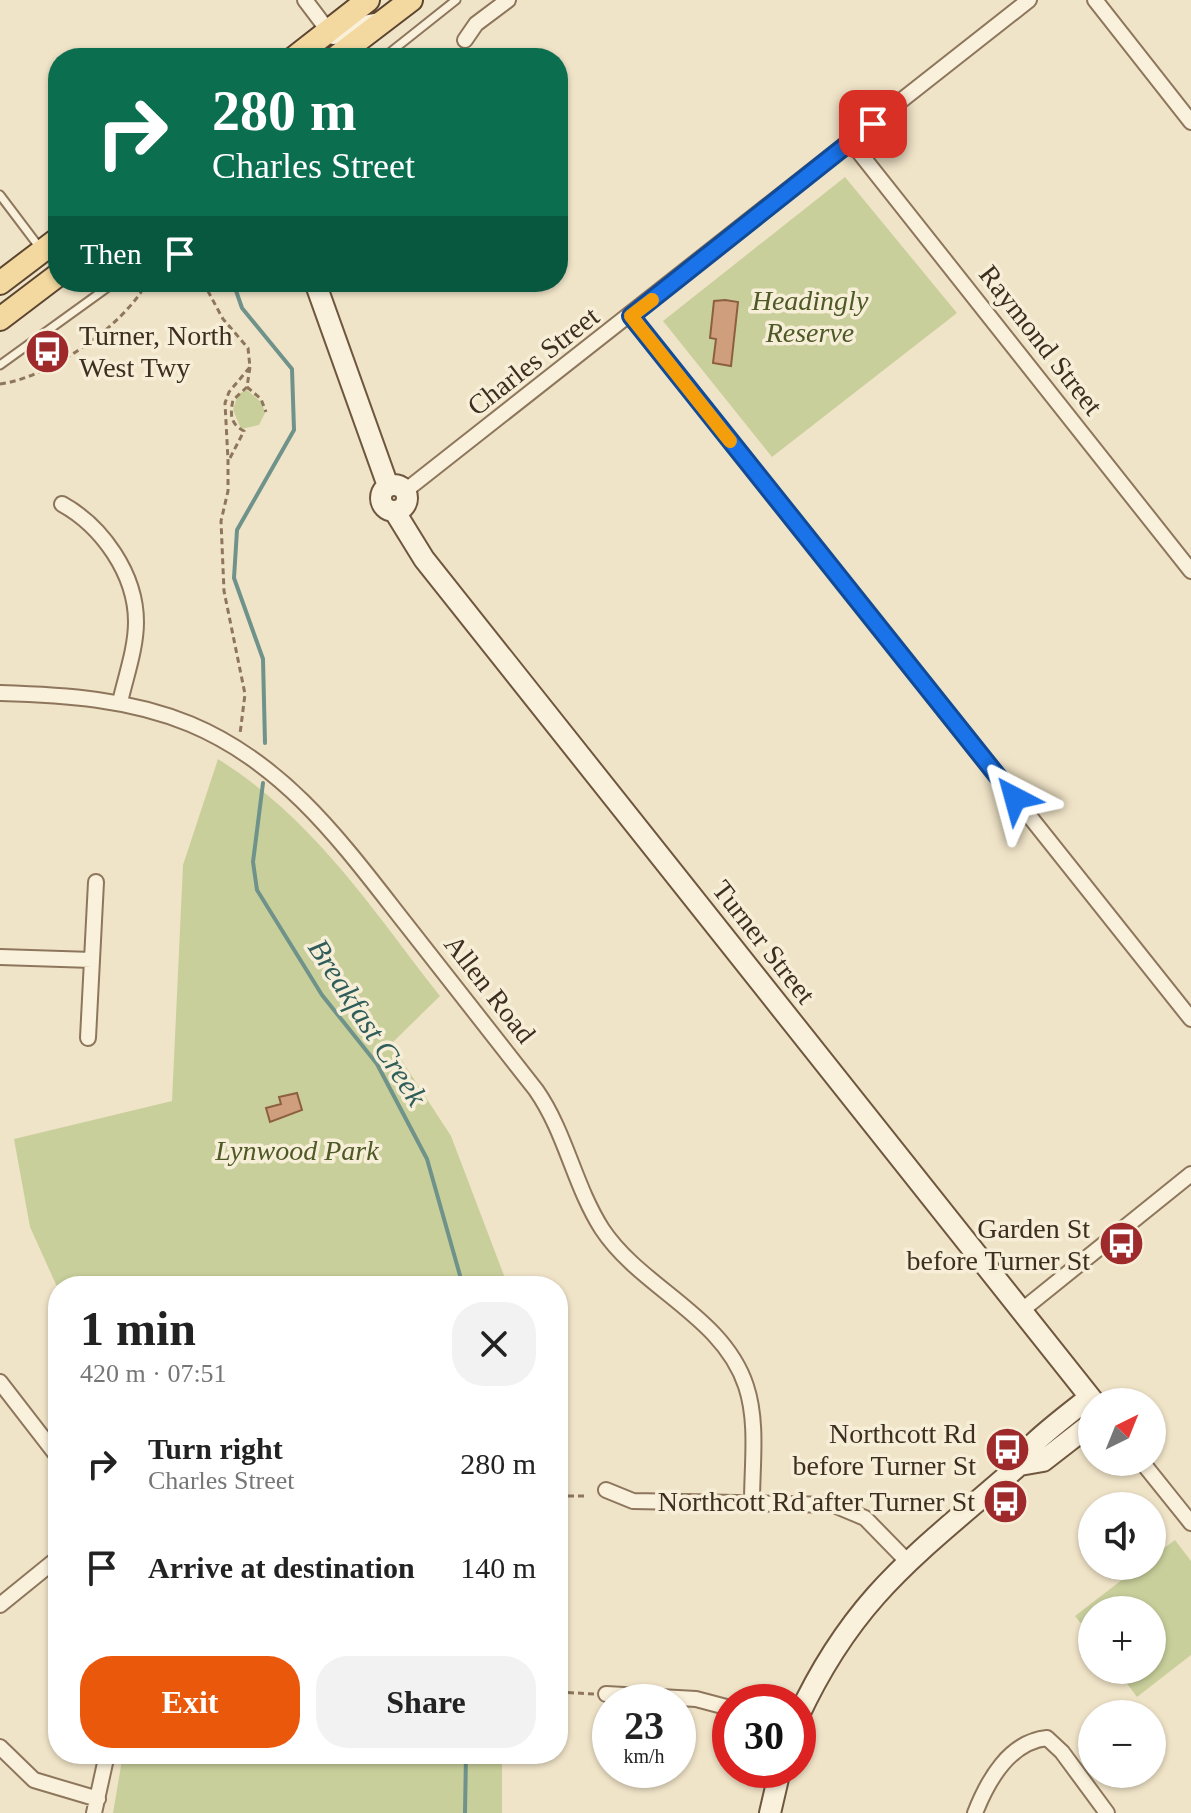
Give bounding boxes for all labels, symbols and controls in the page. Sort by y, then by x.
icon: right [80,80,184,184]
text: 280 m [212,80,357,142]
pin [839,90,907,158]
icon: arrive [851,102,895,146]
text: Charles Street [212,146,415,186]
icon: arrive [158,232,202,276]
text: Then [80,237,142,270]
street label: Raymond Street [973,259,1109,421]
park label: Headingly Reserve [751,285,869,348]
street label: Charles Street [461,300,605,422]
place label: Turner, North West Twy [79,320,232,383]
bus stop icon: Turner, North West Twy [24,327,72,375]
position arrow [973,756,1057,840]
street label: Turner Street [706,874,822,1010]
street label: Allen Road [438,929,542,1049]
water label: Breakfast Creek [302,933,434,1112]
park label: Lynwood Park [214,1135,379,1166]
place label: Garden St before Turner St [906,1213,1090,1276]
bus stop icon: Garden St before Turner St [1097,1220,1145,1268]
text: 1 min [80,1302,196,1355]
button: close [452,1302,536,1386]
text: 420 m · 07:51 [80,1359,227,1388]
north arrow [1078,1388,1166,1476]
map controls [1078,1388,1166,1788]
place label: Northcott Rd before Turner St [792,1418,976,1481]
bus stop icon: Northcott Rd before Turner St [983,1425,1031,1473]
text: Turn right [148,1432,283,1465]
icon: right [80,1442,124,1486]
text: 280 m [460,1447,536,1480]
text: Charles Street [148,1466,295,1495]
bus stop icon: Northcott Rd after Turner St [982,1477,1030,1525]
place label: Northcott Rd after Turner St [658,1486,975,1517]
button: sound [1078,1492,1166,1580]
icon: arrive [80,1546,124,1590]
text: Arrive at destination [148,1551,415,1584]
text: 140 m [460,1551,536,1584]
button: + [1078,1596,1166,1684]
button: Exit [80,1656,300,1748]
button: Share [316,1656,536,1748]
speed limit sign: 30 [712,1684,816,1788]
button: − [1078,1700,1166,1788]
text: 23 [624,1703,664,1748]
text: km/h [623,1745,665,1767]

